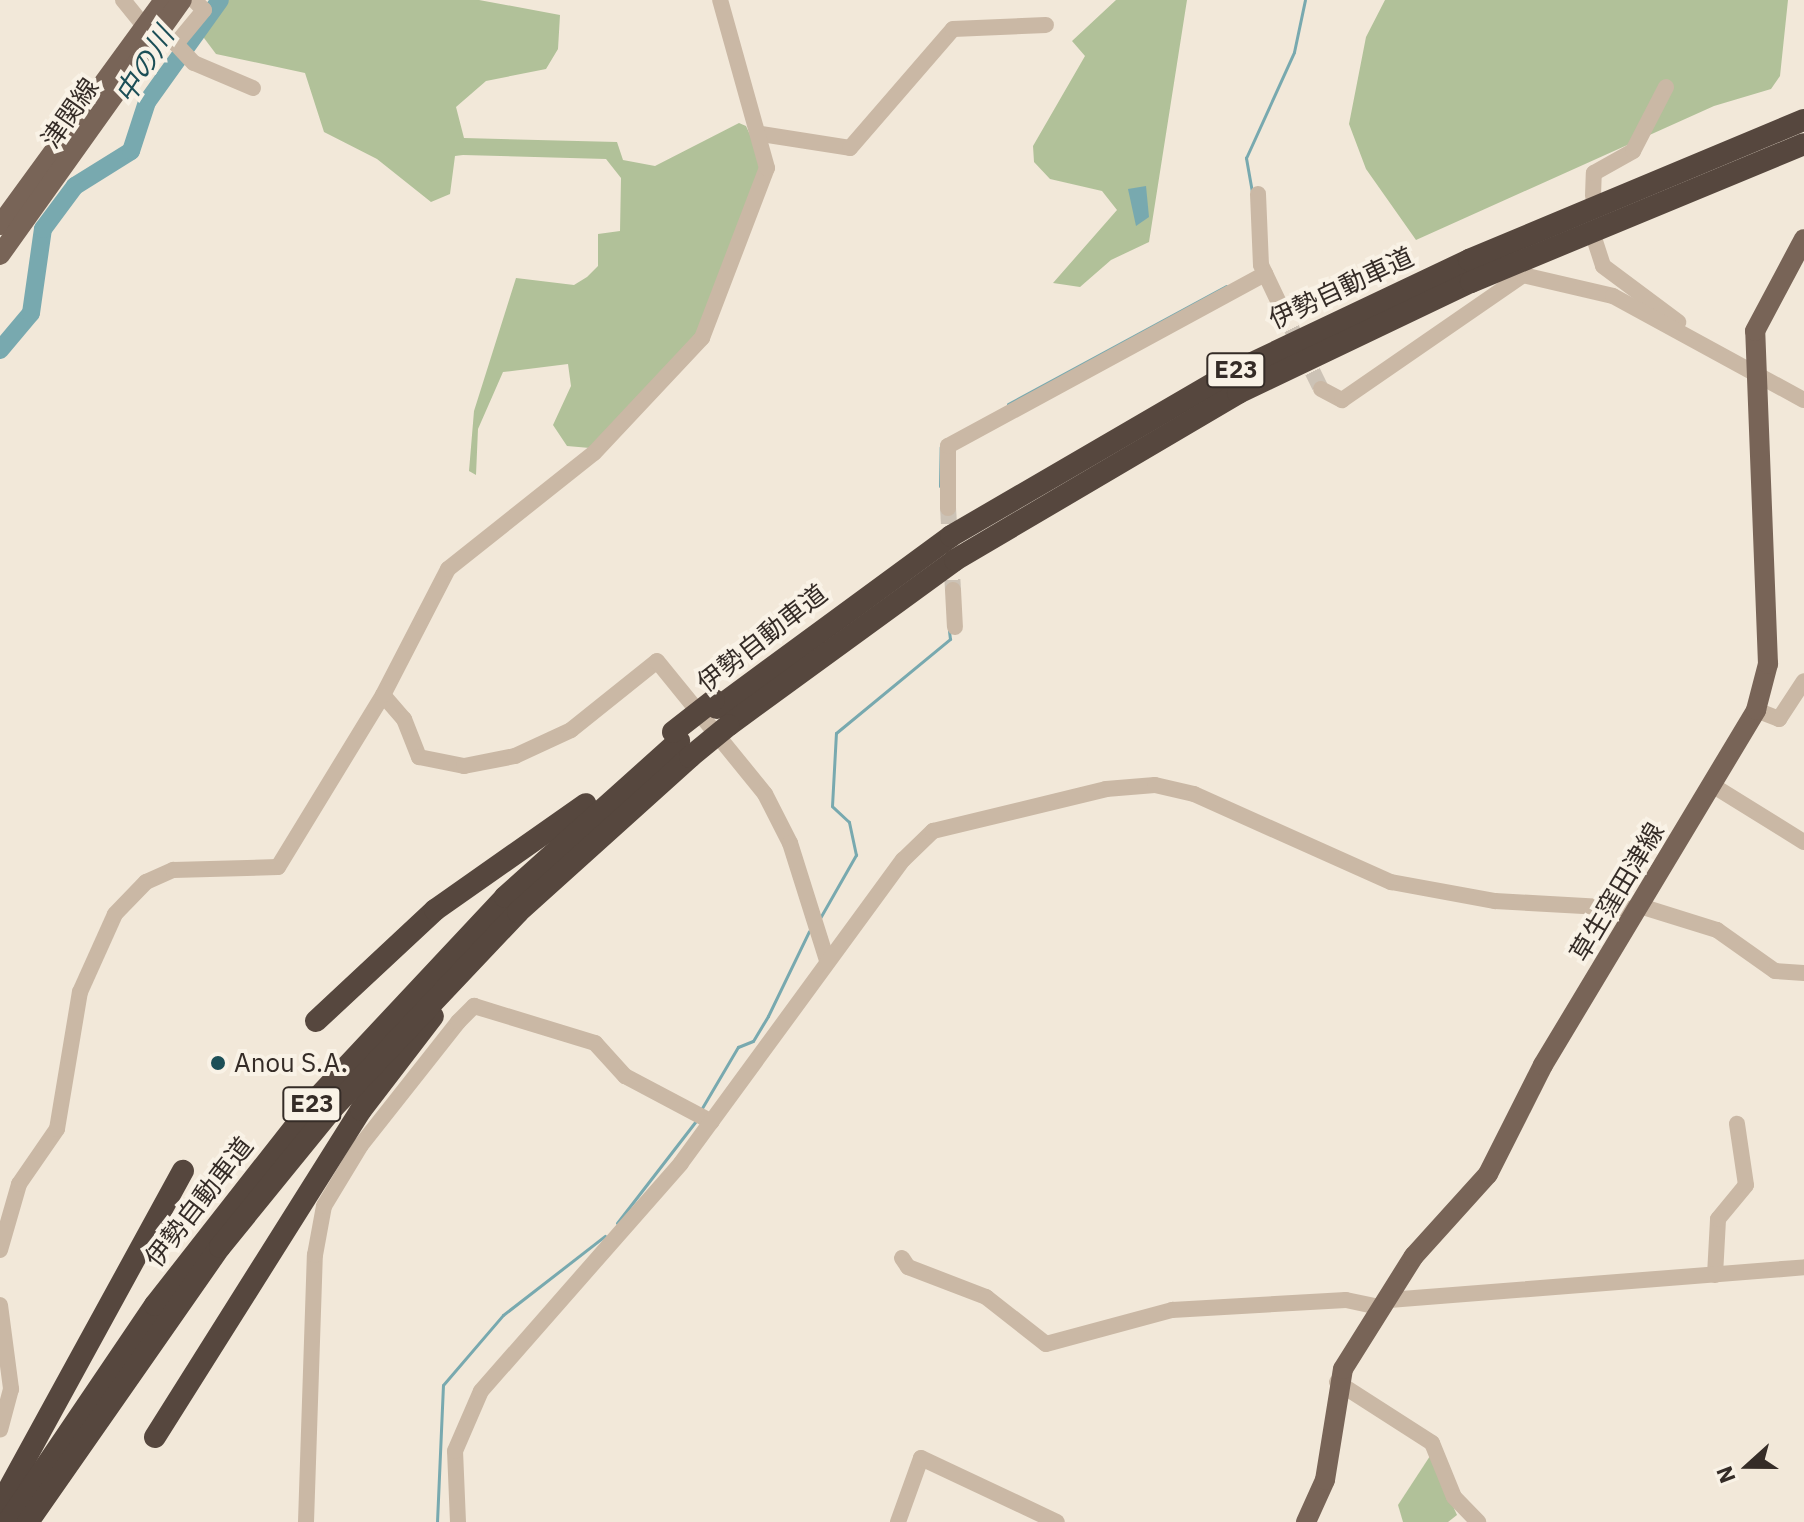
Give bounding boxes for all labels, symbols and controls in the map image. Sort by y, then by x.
water label: 中の川 [107,20,181,110]
street label: 津関線 [35,72,105,154]
street label: 伊勢自動車道 [1264,241,1418,335]
road number: E23 [1206,350,1266,390]
street label: 伊勢自動車道 [691,578,833,698]
street label: 草生窪田津線 [1563,817,1671,967]
place label: Anou S.A. [234,1047,348,1079]
marker: Anou S.A. [209,1054,227,1072]
road number: E23 [282,1084,342,1124]
street label: 伊勢自動車道 [139,1131,259,1273]
north arrow [1708,1426,1788,1506]
text: N [1709,1462,1742,1487]

